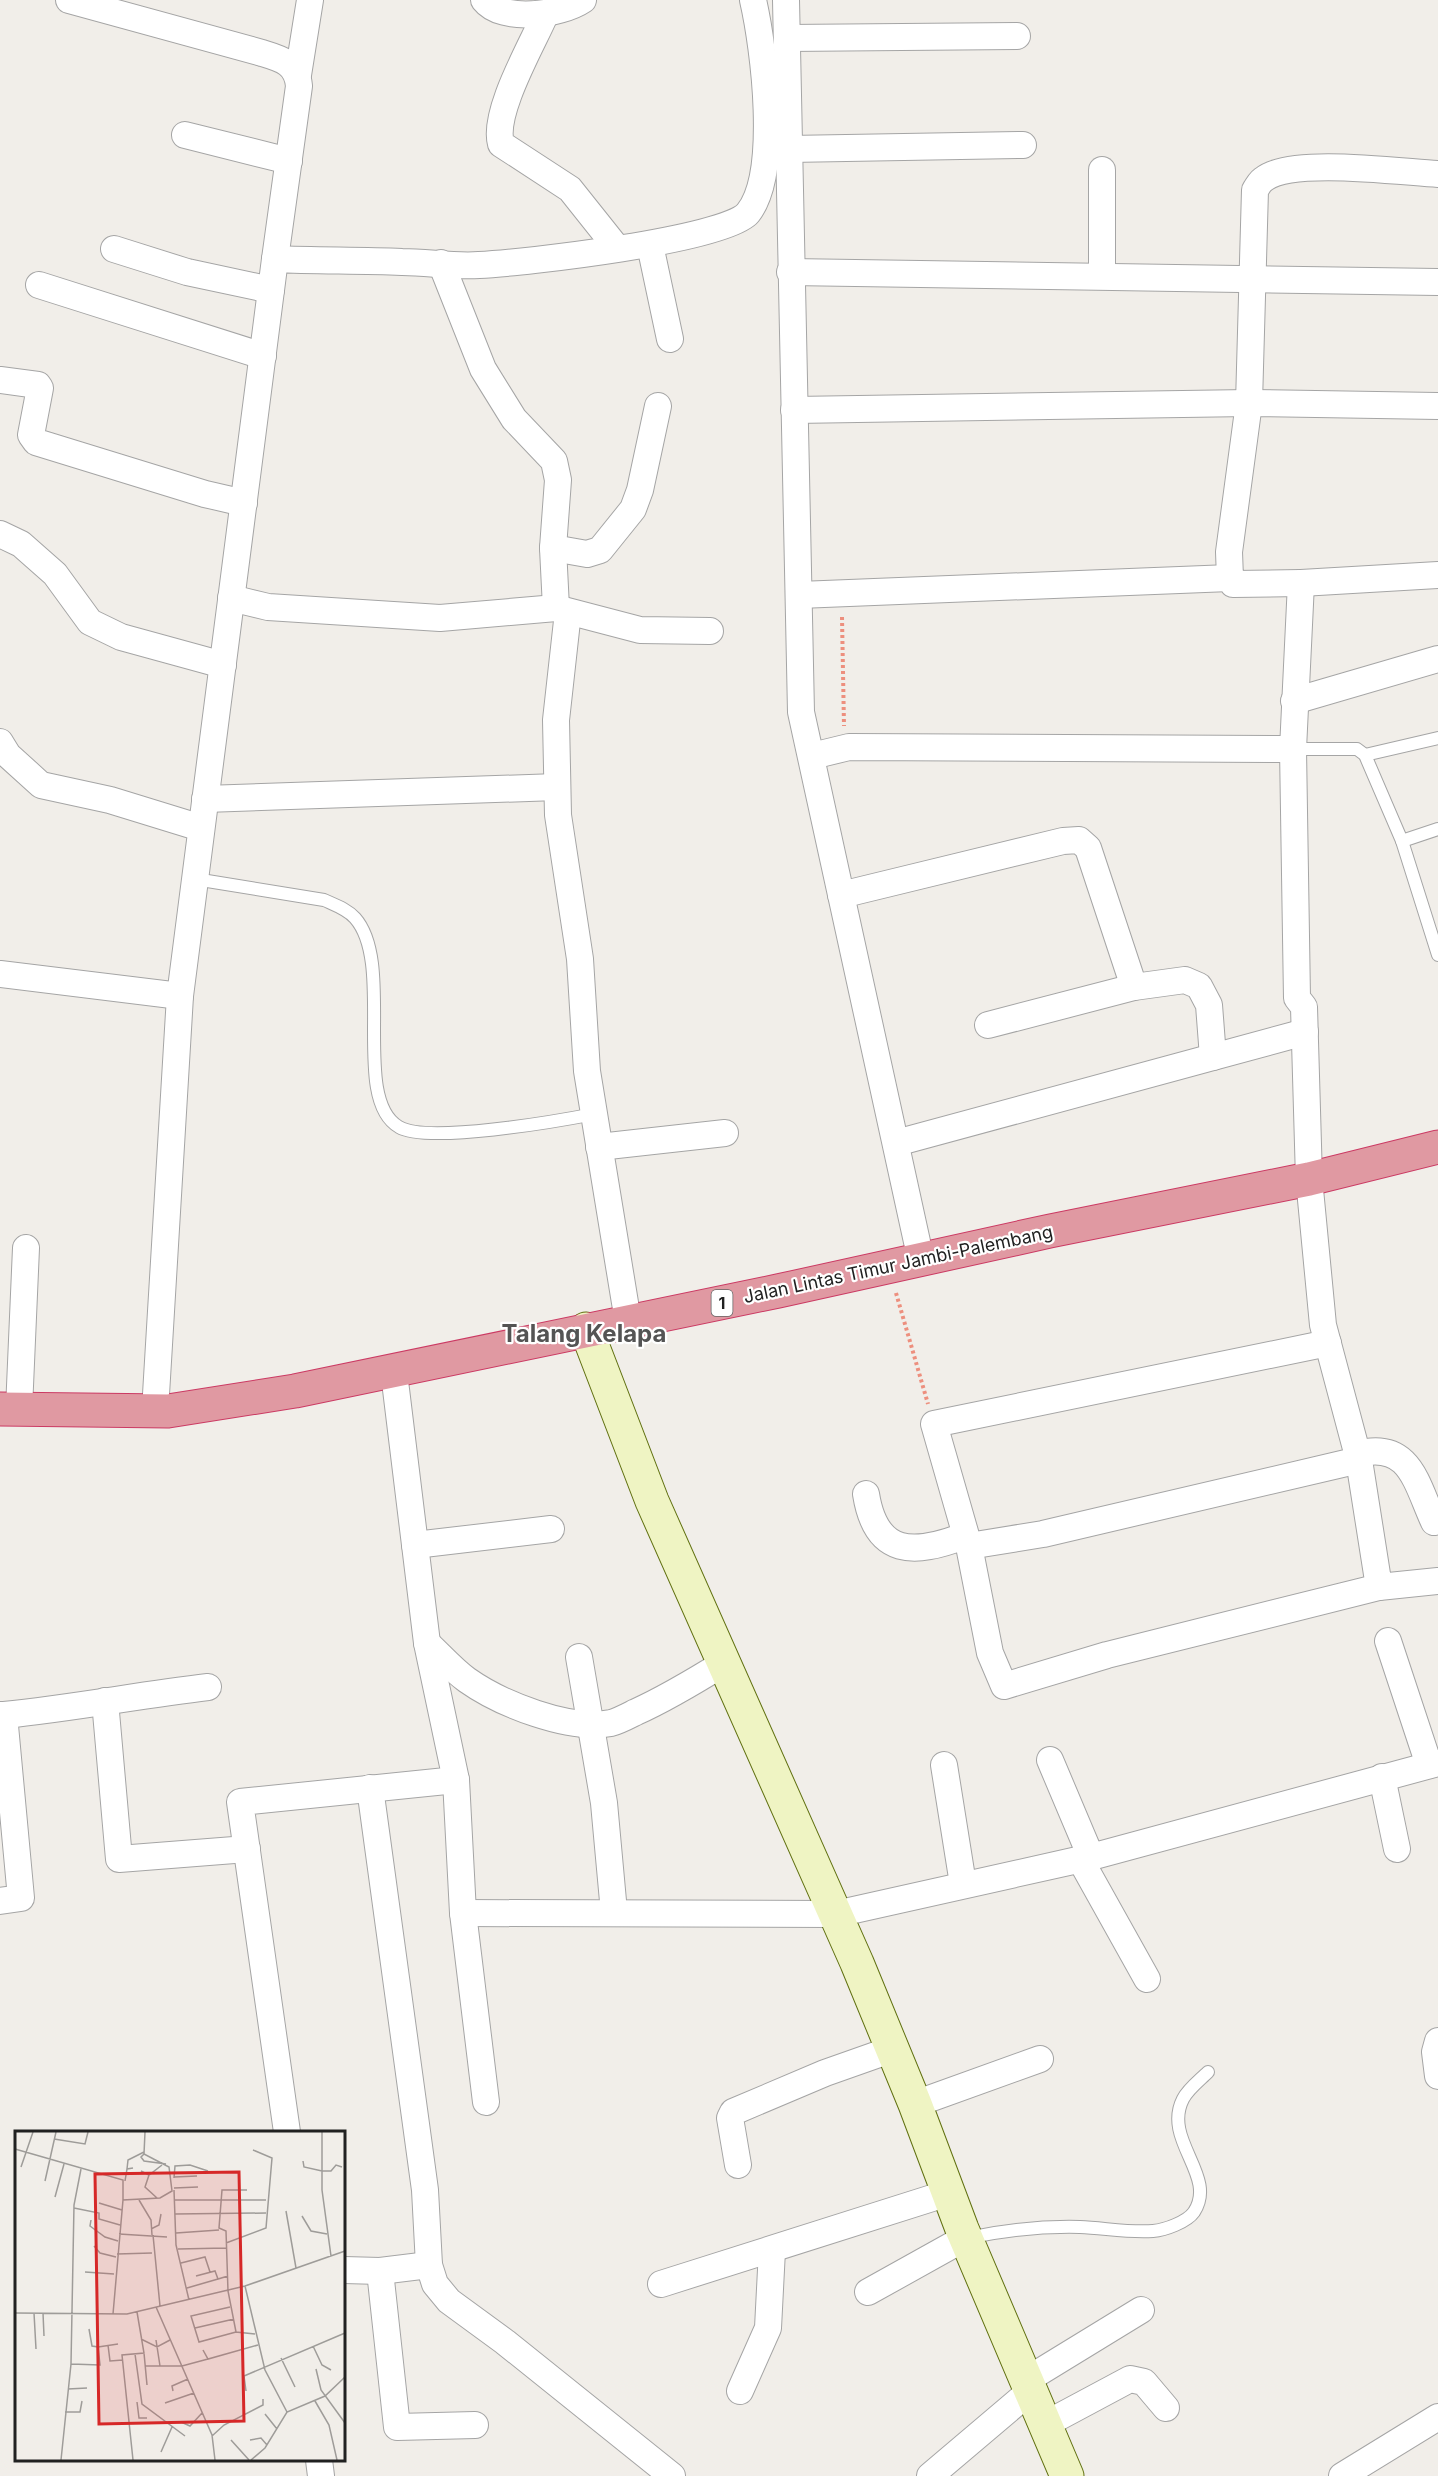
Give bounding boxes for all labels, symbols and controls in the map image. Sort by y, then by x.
street label: Jalan Lintas Timur Jambi-Palembang [741,1221,1055,1307]
road number: 1 [712,1290,732,1316]
district label: Talang Kelapa [502,1319,666,1348]
inset map [15,2131,345,2461]

